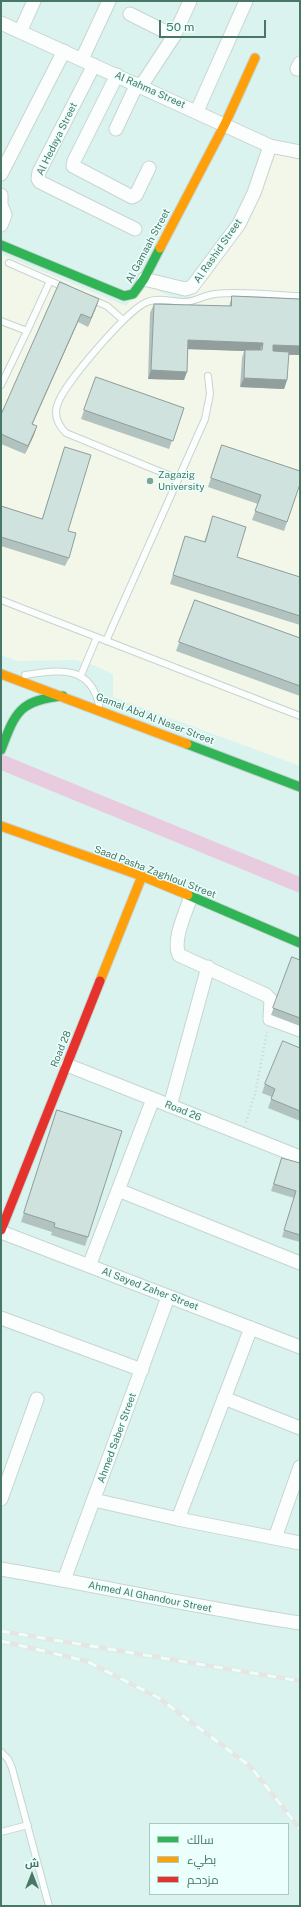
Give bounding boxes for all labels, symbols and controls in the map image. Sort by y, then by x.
scale bar [161,12,268,38]
text: 50 m [166,20,194,34]
street label: Al Rahma Street [113,69,187,111]
street label: Al Hedaya Street [34,101,80,177]
street label: Al Gamaah Street [123,207,173,285]
street label: Al Rashid Street [191,217,245,285]
place label: Zagazig University [158,469,205,492]
marker: Zagazig University [145,476,155,486]
street label: Gamal Abd Al Naser Street [94,691,216,747]
street label: Saad Pasha Zaghloul Street [92,843,218,901]
street label: Road 28 [48,1029,74,1069]
street label: Road 26 [163,1098,203,1124]
street label: Al Sayed Zaher Street [100,1265,200,1313]
street label: Ahmed Saber Street [95,1391,139,1485]
street label: Ahmed Al Ghandour Street [87,1579,213,1615]
legend [149,1823,289,1895]
text: سالك [187,1833,214,1847]
text: بطيء [187,1853,216,1867]
north arrow [12,1855,52,1895]
text: ش [25,1857,39,1869]
text: مزدحم [187,1873,219,1887]

